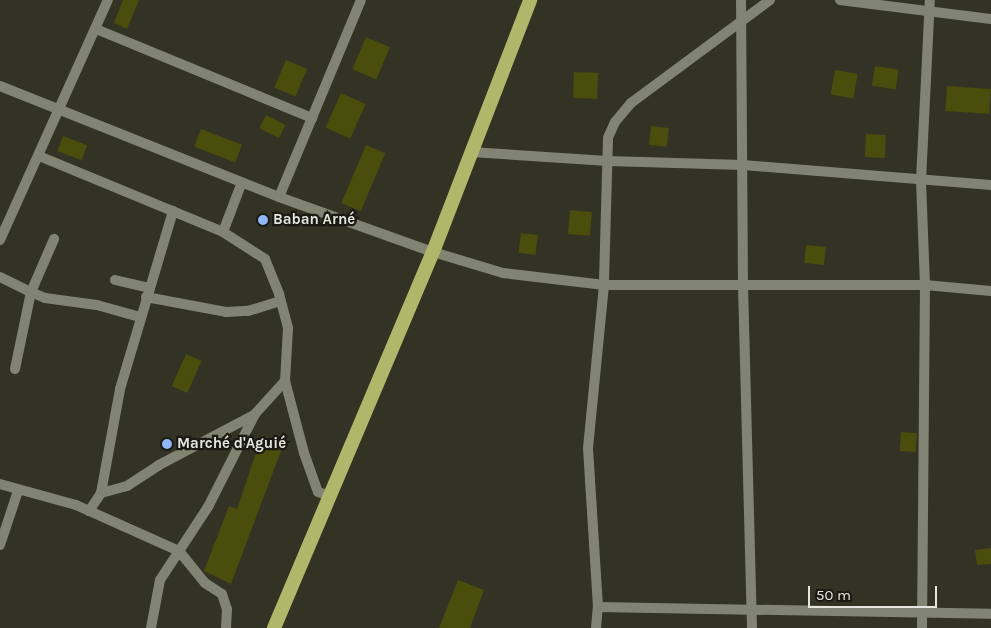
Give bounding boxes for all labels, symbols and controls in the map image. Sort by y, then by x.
place label: Baban Arné [273,211,355,229]
marker: Baban Arné [257,214,269,226]
place label: Marché d'Aguié [177,435,286,453]
marker: Marché d'Aguié [161,438,173,450]
scale bar [811,576,940,608]
text: 50 m [816,586,851,604]

